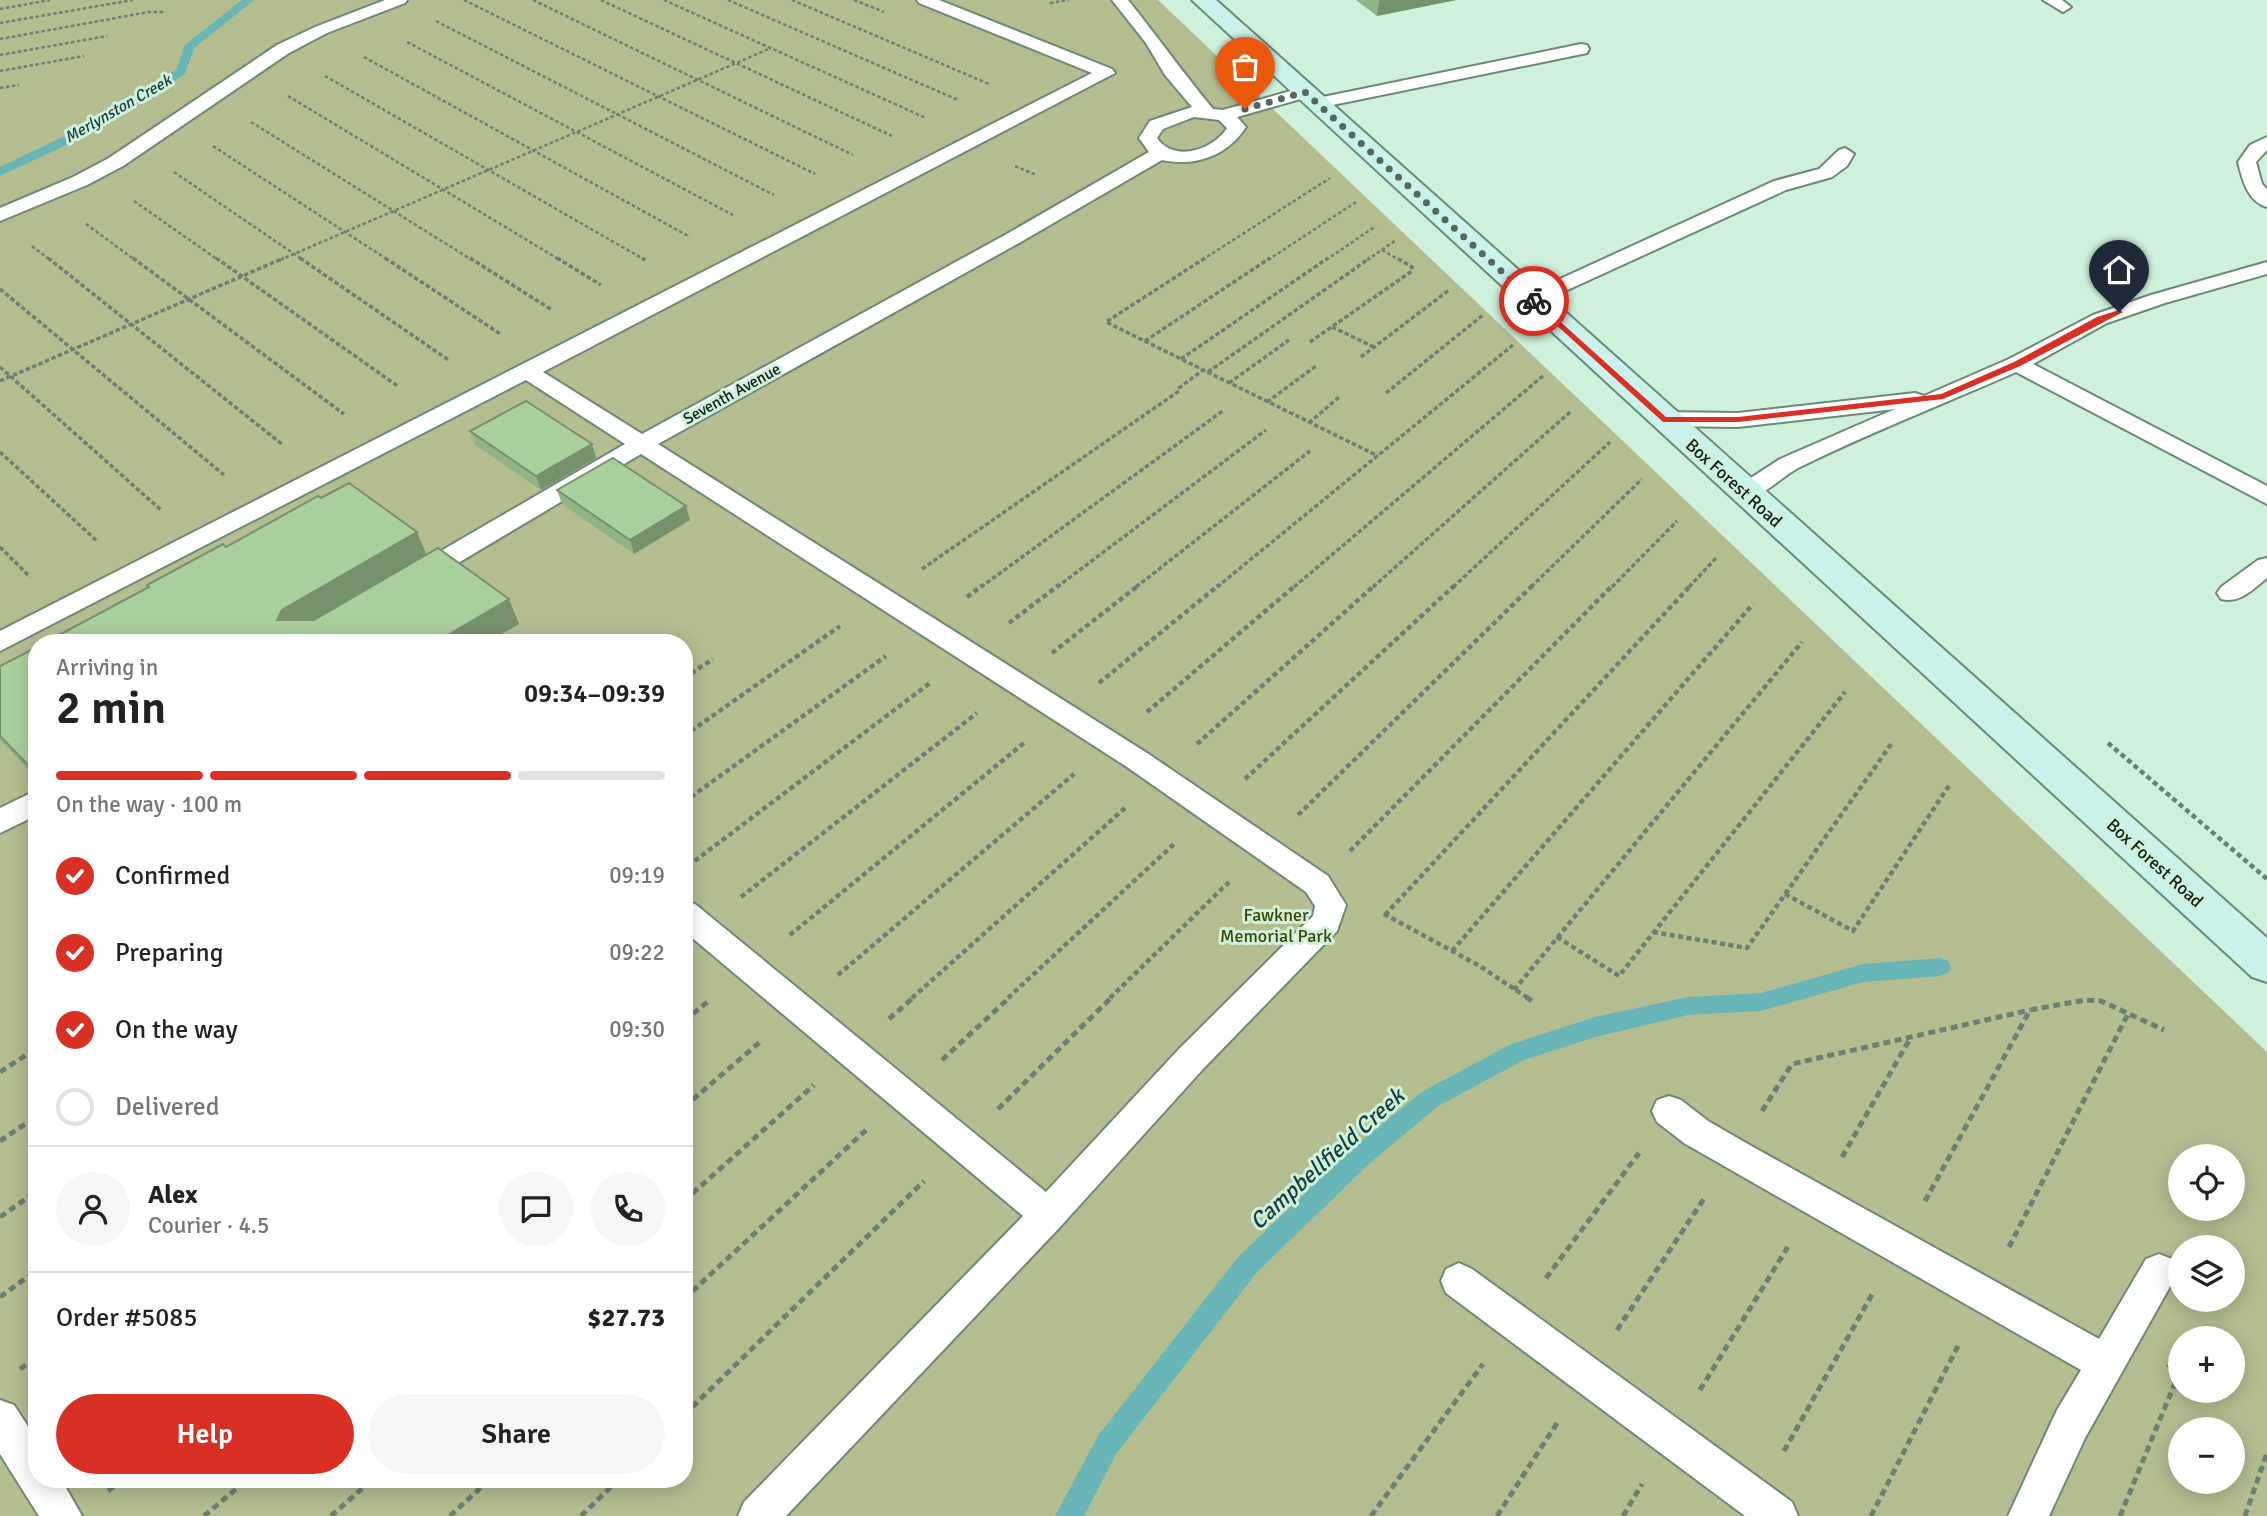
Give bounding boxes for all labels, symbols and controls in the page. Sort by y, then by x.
pin [1215,37,1275,109]
icon: bag [1226,48,1264,86]
water label: Merlynston Creek [61,69,177,148]
pin [2089,240,2149,312]
icon: home [2100,251,2138,289]
courier [1499,266,1569,336]
icon: bike [1515,282,1553,320]
street label: Seventh Avenue [680,359,784,429]
street label: Box Forest Road [1681,434,1787,532]
text: Arriving in [56,653,158,682]
text: 09:34–09:39 [524,678,665,710]
text: 2 min [56,680,166,736]
text: On the way · 100 m [56,790,242,819]
street label: Box Forest Road [2102,814,2208,912]
icon: check [56,857,94,895]
text: Confirmed [115,860,230,892]
text: 09:19 [609,861,665,890]
park label: Fawkner Memorial Park [1220,904,1332,947]
icon: check [56,934,94,972]
text: Preparing [115,937,223,969]
text: 09:22 [609,938,665,967]
icon: check [56,1011,94,1049]
text: On the way [115,1014,238,1046]
text: 09:30 [609,1015,665,1044]
water label: Campbellfield Creek [1244,1080,1412,1236]
text: Delivered [115,1091,220,1123]
map controls [2168,1144,2245,1494]
button: locate [2168,1144,2245,1221]
button: person [56,1172,130,1246]
button: chat [499,1172,573,1246]
button: phone [591,1172,665,1246]
text: Alex [148,1179,198,1211]
text: Courier · 4.5 [148,1211,269,1240]
button: layers [2168,1235,2245,1312]
text: Order #5085 [56,1302,197,1334]
text: $27.73 [587,1302,665,1334]
button: + [2168,1326,2245,1403]
button: Help [56,1394,354,1474]
button: Share [368,1394,665,1474]
button: − [2168,1417,2245,1494]

